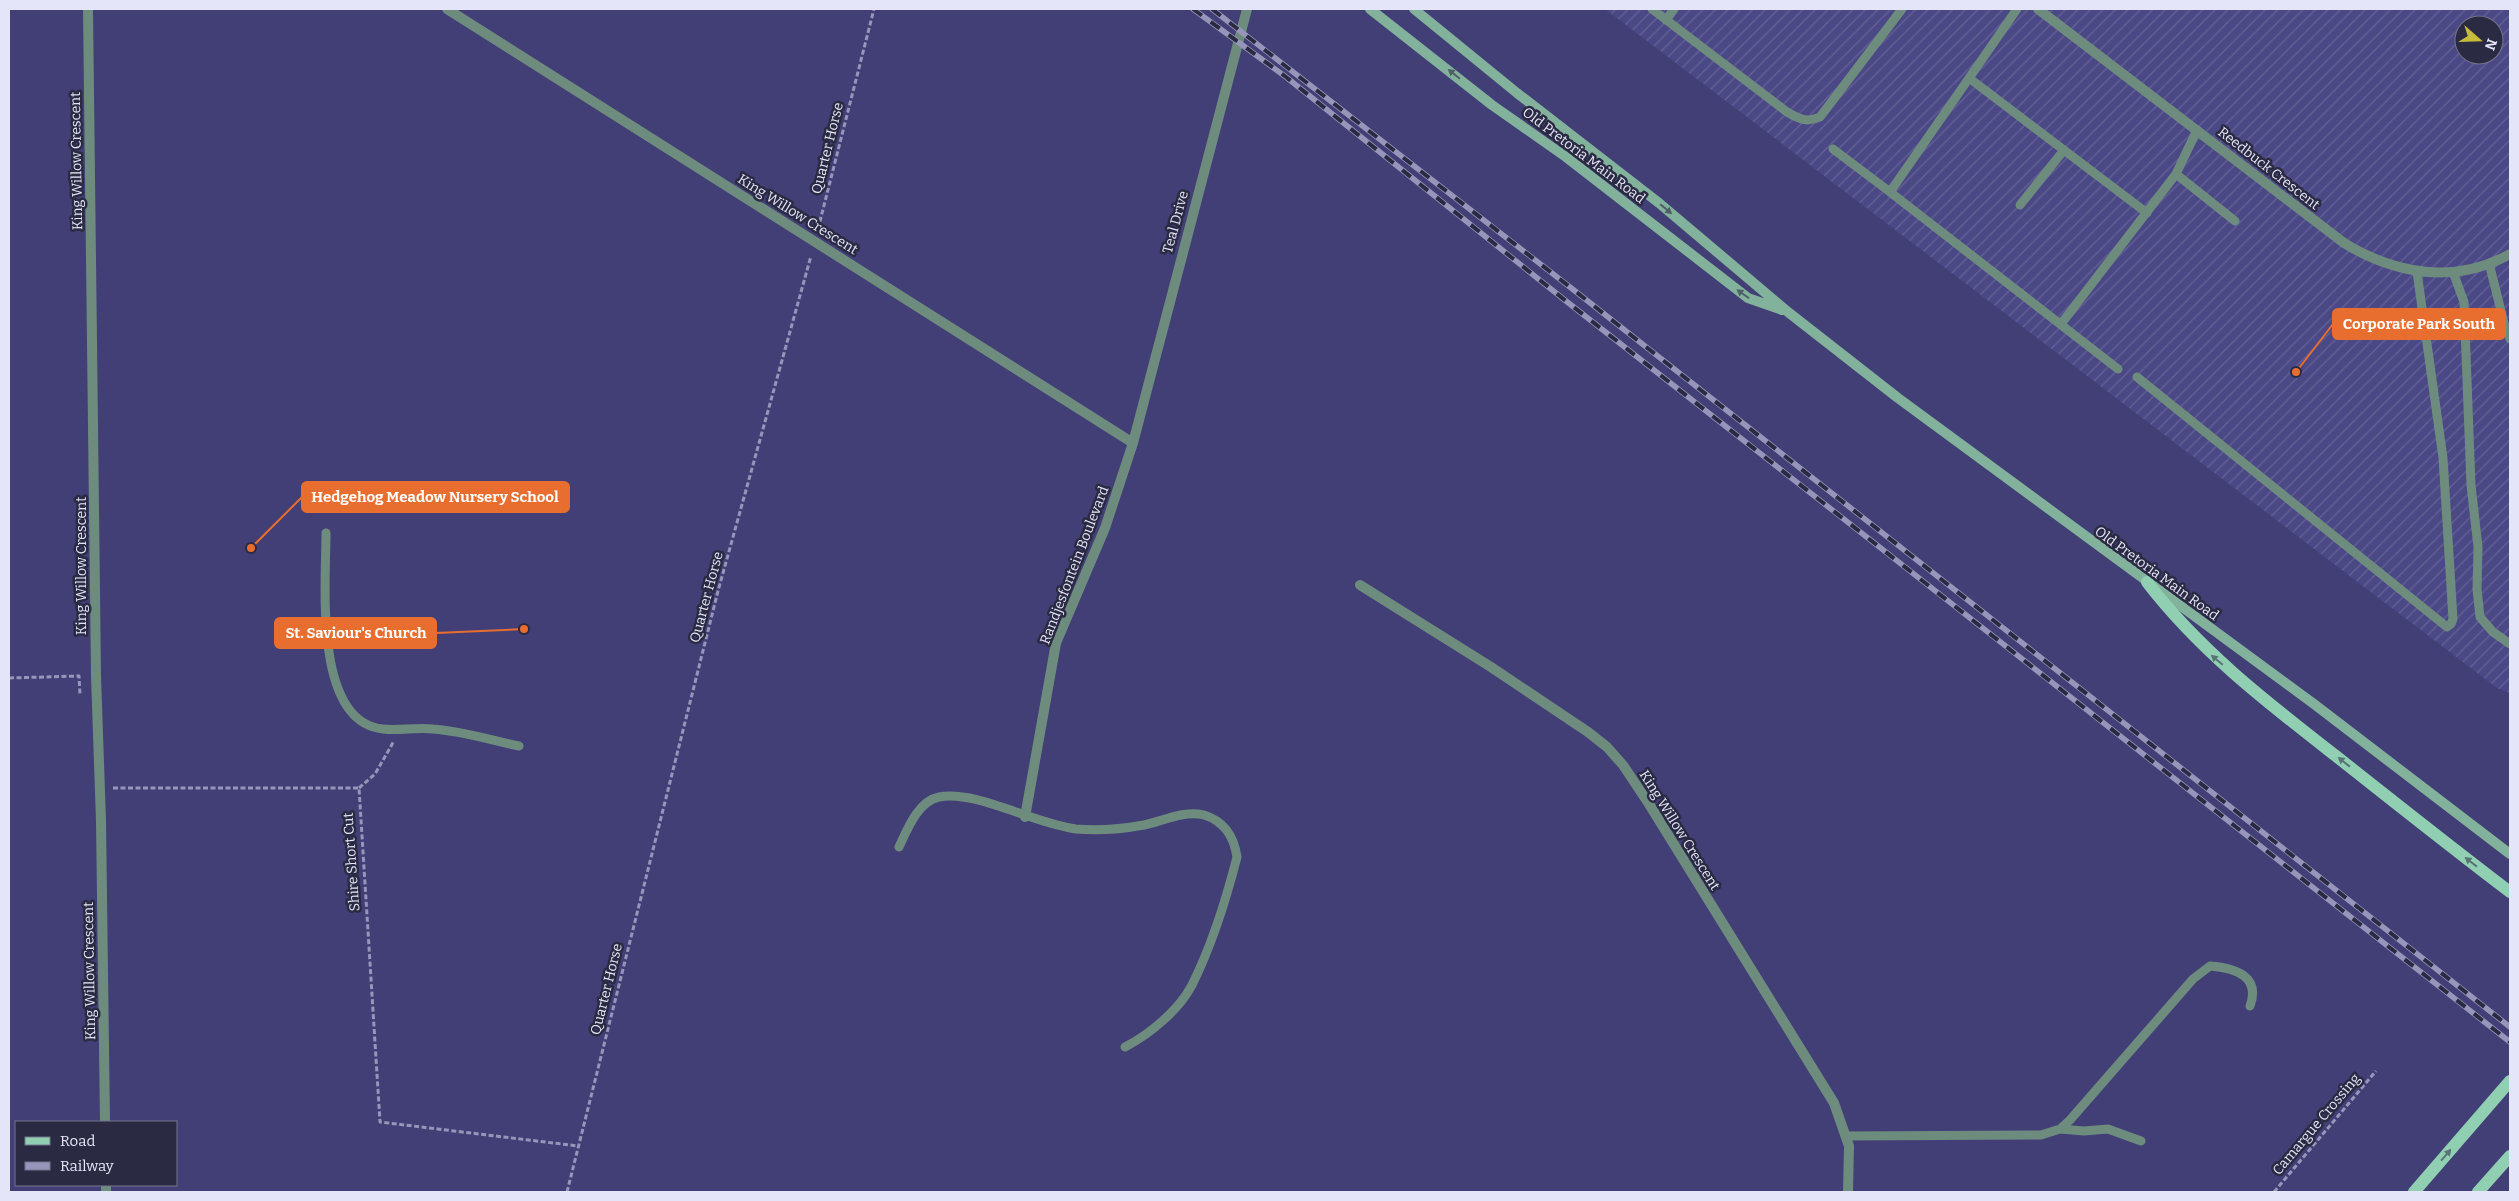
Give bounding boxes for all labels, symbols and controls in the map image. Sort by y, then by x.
north arrow [2454,15,2504,65]
text: N [2481,36,2501,52]
one-way arrow [1448,69,1461,80]
street label: King Willow Crescent [67,92,86,230]
street label: Quarter Horse [808,101,847,196]
street label: Old Pretoria Main Road [1519,104,1648,207]
street label: Reedbuck Crescent [2214,123,2323,213]
street label: King Willow Crescent [735,171,861,258]
street label: Teal Drive [1159,189,1192,255]
one-way arrow [1659,203,1672,214]
one-way arrow [1736,289,1750,299]
callout: Corporate Park South [2333,309,2505,339]
text: Corporate Park South [2343,315,2496,333]
callout: Hedgehog Meadow Nursery School [302,482,569,512]
street label: Randjesfontein Boulevard [1036,484,1112,647]
text: Hedgehog Meadow Nursery School [311,488,559,506]
street label: King Willow Crescent [73,497,90,635]
street label: Old Pretoria Main Road [2091,523,2222,624]
street label: Quarter Horse [686,550,727,645]
callout: St. Saviour's Church [275,618,436,648]
text: St. Saviour's Church [285,624,427,642]
one-way arrow [2211,654,2224,665]
one-way arrow [2337,757,2350,767]
street label: King Willow Crescent [1636,767,1723,893]
street label: Shire Short Cut [340,812,363,912]
one-way arrow [2465,857,2478,868]
street label: King Willow Crescent [80,902,99,1040]
street label: Quarter Horse [587,942,626,1037]
street label: Camargue Crossing [2269,1070,2364,1178]
legend [15,1121,178,1186]
text: Road [60,1132,95,1150]
one-way arrow [2440,1150,2452,1162]
text: Railway [60,1157,114,1175]

